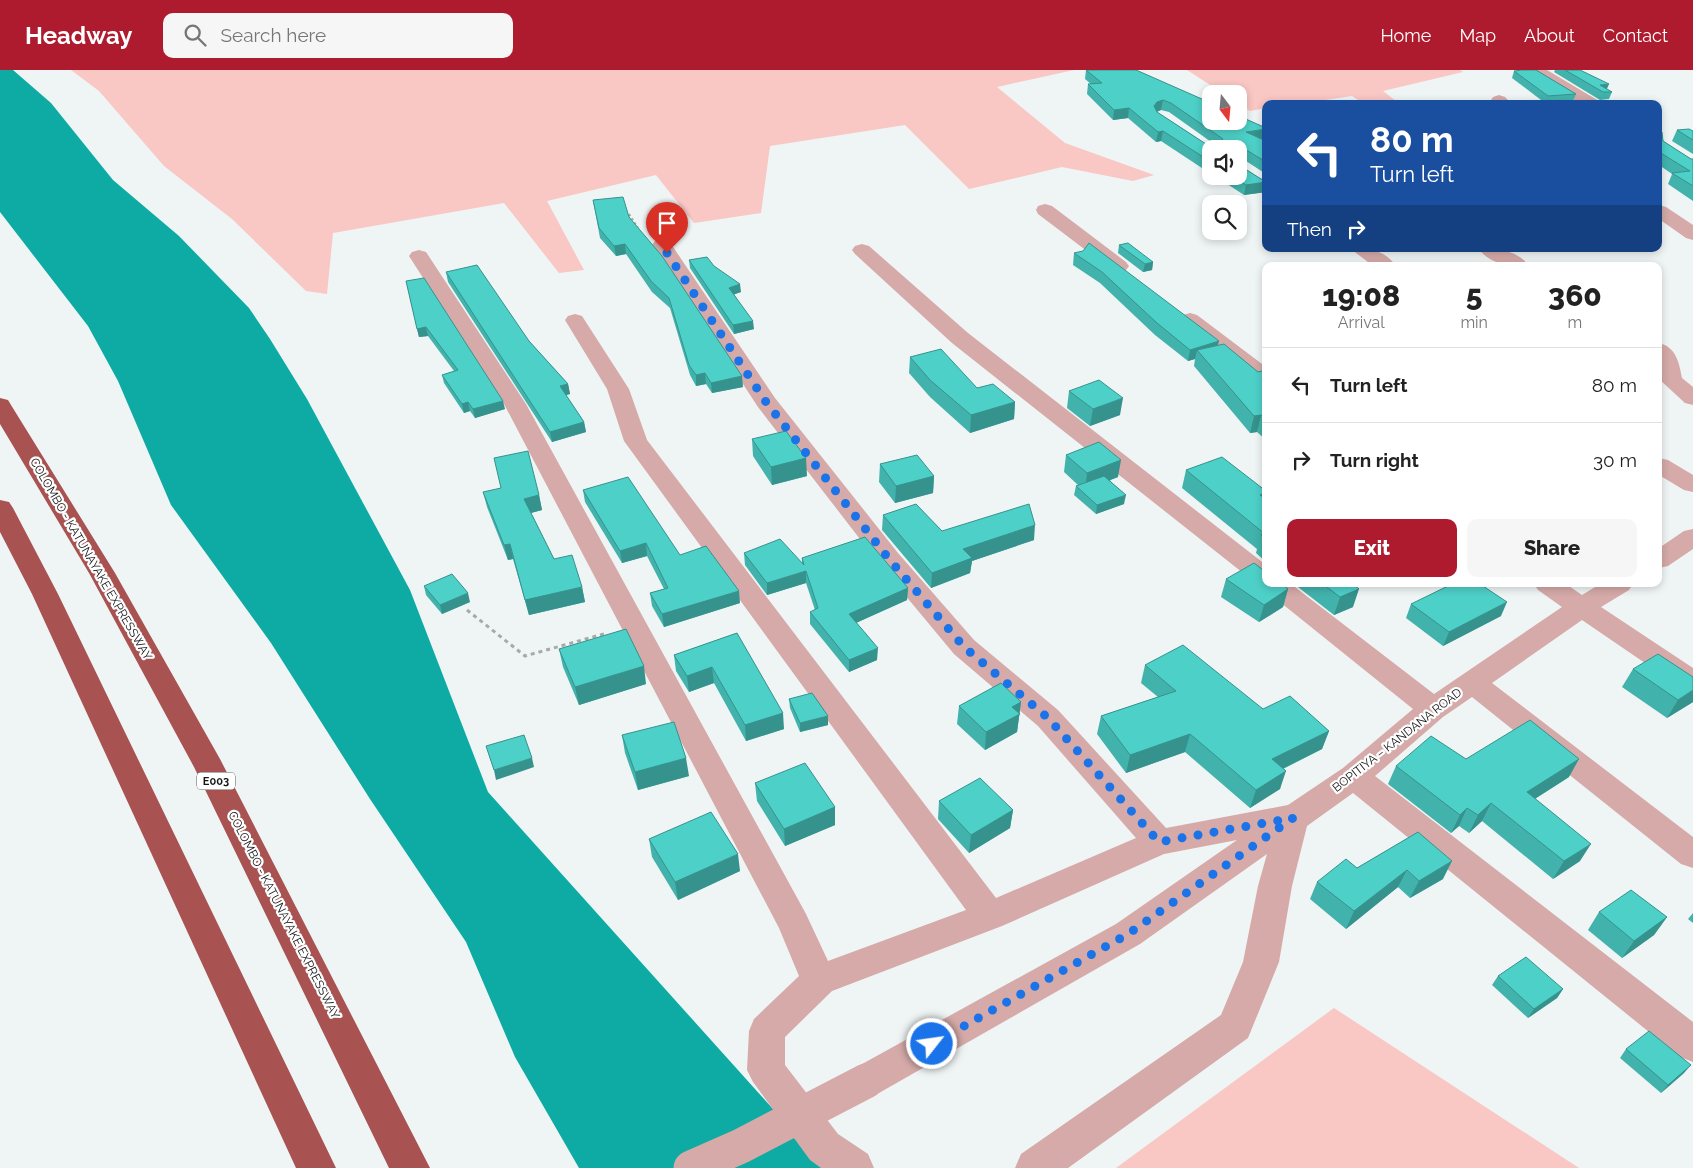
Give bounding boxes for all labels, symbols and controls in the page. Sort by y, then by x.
search box [163,13,513,58]
text: Headway [25,21,133,50]
icon: search [181,21,209,49]
text: Search here [221,24,326,46]
text: Home [1380,25,1431,46]
text: Map [1459,25,1496,46]
text: About [1524,25,1575,46]
text: Contact [1603,25,1668,46]
north arrow [1202,85,1248,130]
map controls [1202,85,1247,240]
text: 80 m [1370,119,1454,160]
icon: left [1287,120,1352,185]
button: sound [1202,140,1247,185]
text: Turn left [1370,161,1454,187]
button: search [1202,195,1247,240]
pin [646,202,688,253]
icon: arrive [653,209,681,237]
icon: right [1342,215,1370,243]
text: Then [1287,218,1332,240]
text: 19:08 [1322,278,1400,313]
text: 5 [1466,278,1483,313]
text: 360 [1548,278,1602,313]
text: Arrival [1338,313,1385,332]
text: min [1460,313,1488,332]
text: m [1568,313,1582,332]
icon: left [1287,371,1315,399]
text: Turn left [1330,374,1407,396]
text: 80 m [1592,374,1637,396]
icon: right [1287,446,1315,474]
text: Turn right [1330,449,1419,471]
text: 30 m [1593,449,1637,471]
street label: COLOMBO - KATUNAYAKE EXPRESSWAY [27,455,155,663]
button: Exit [1287,519,1457,577]
button: Share [1467,519,1637,577]
street label: BOPITIYA – KANDANA ROAD [1330,685,1465,795]
road number: E003 [197,772,235,789]
street label: COLOMBO - KATUNAYAKE EXPRESSWAY [225,809,343,1021]
position arrow [905,1017,957,1069]

